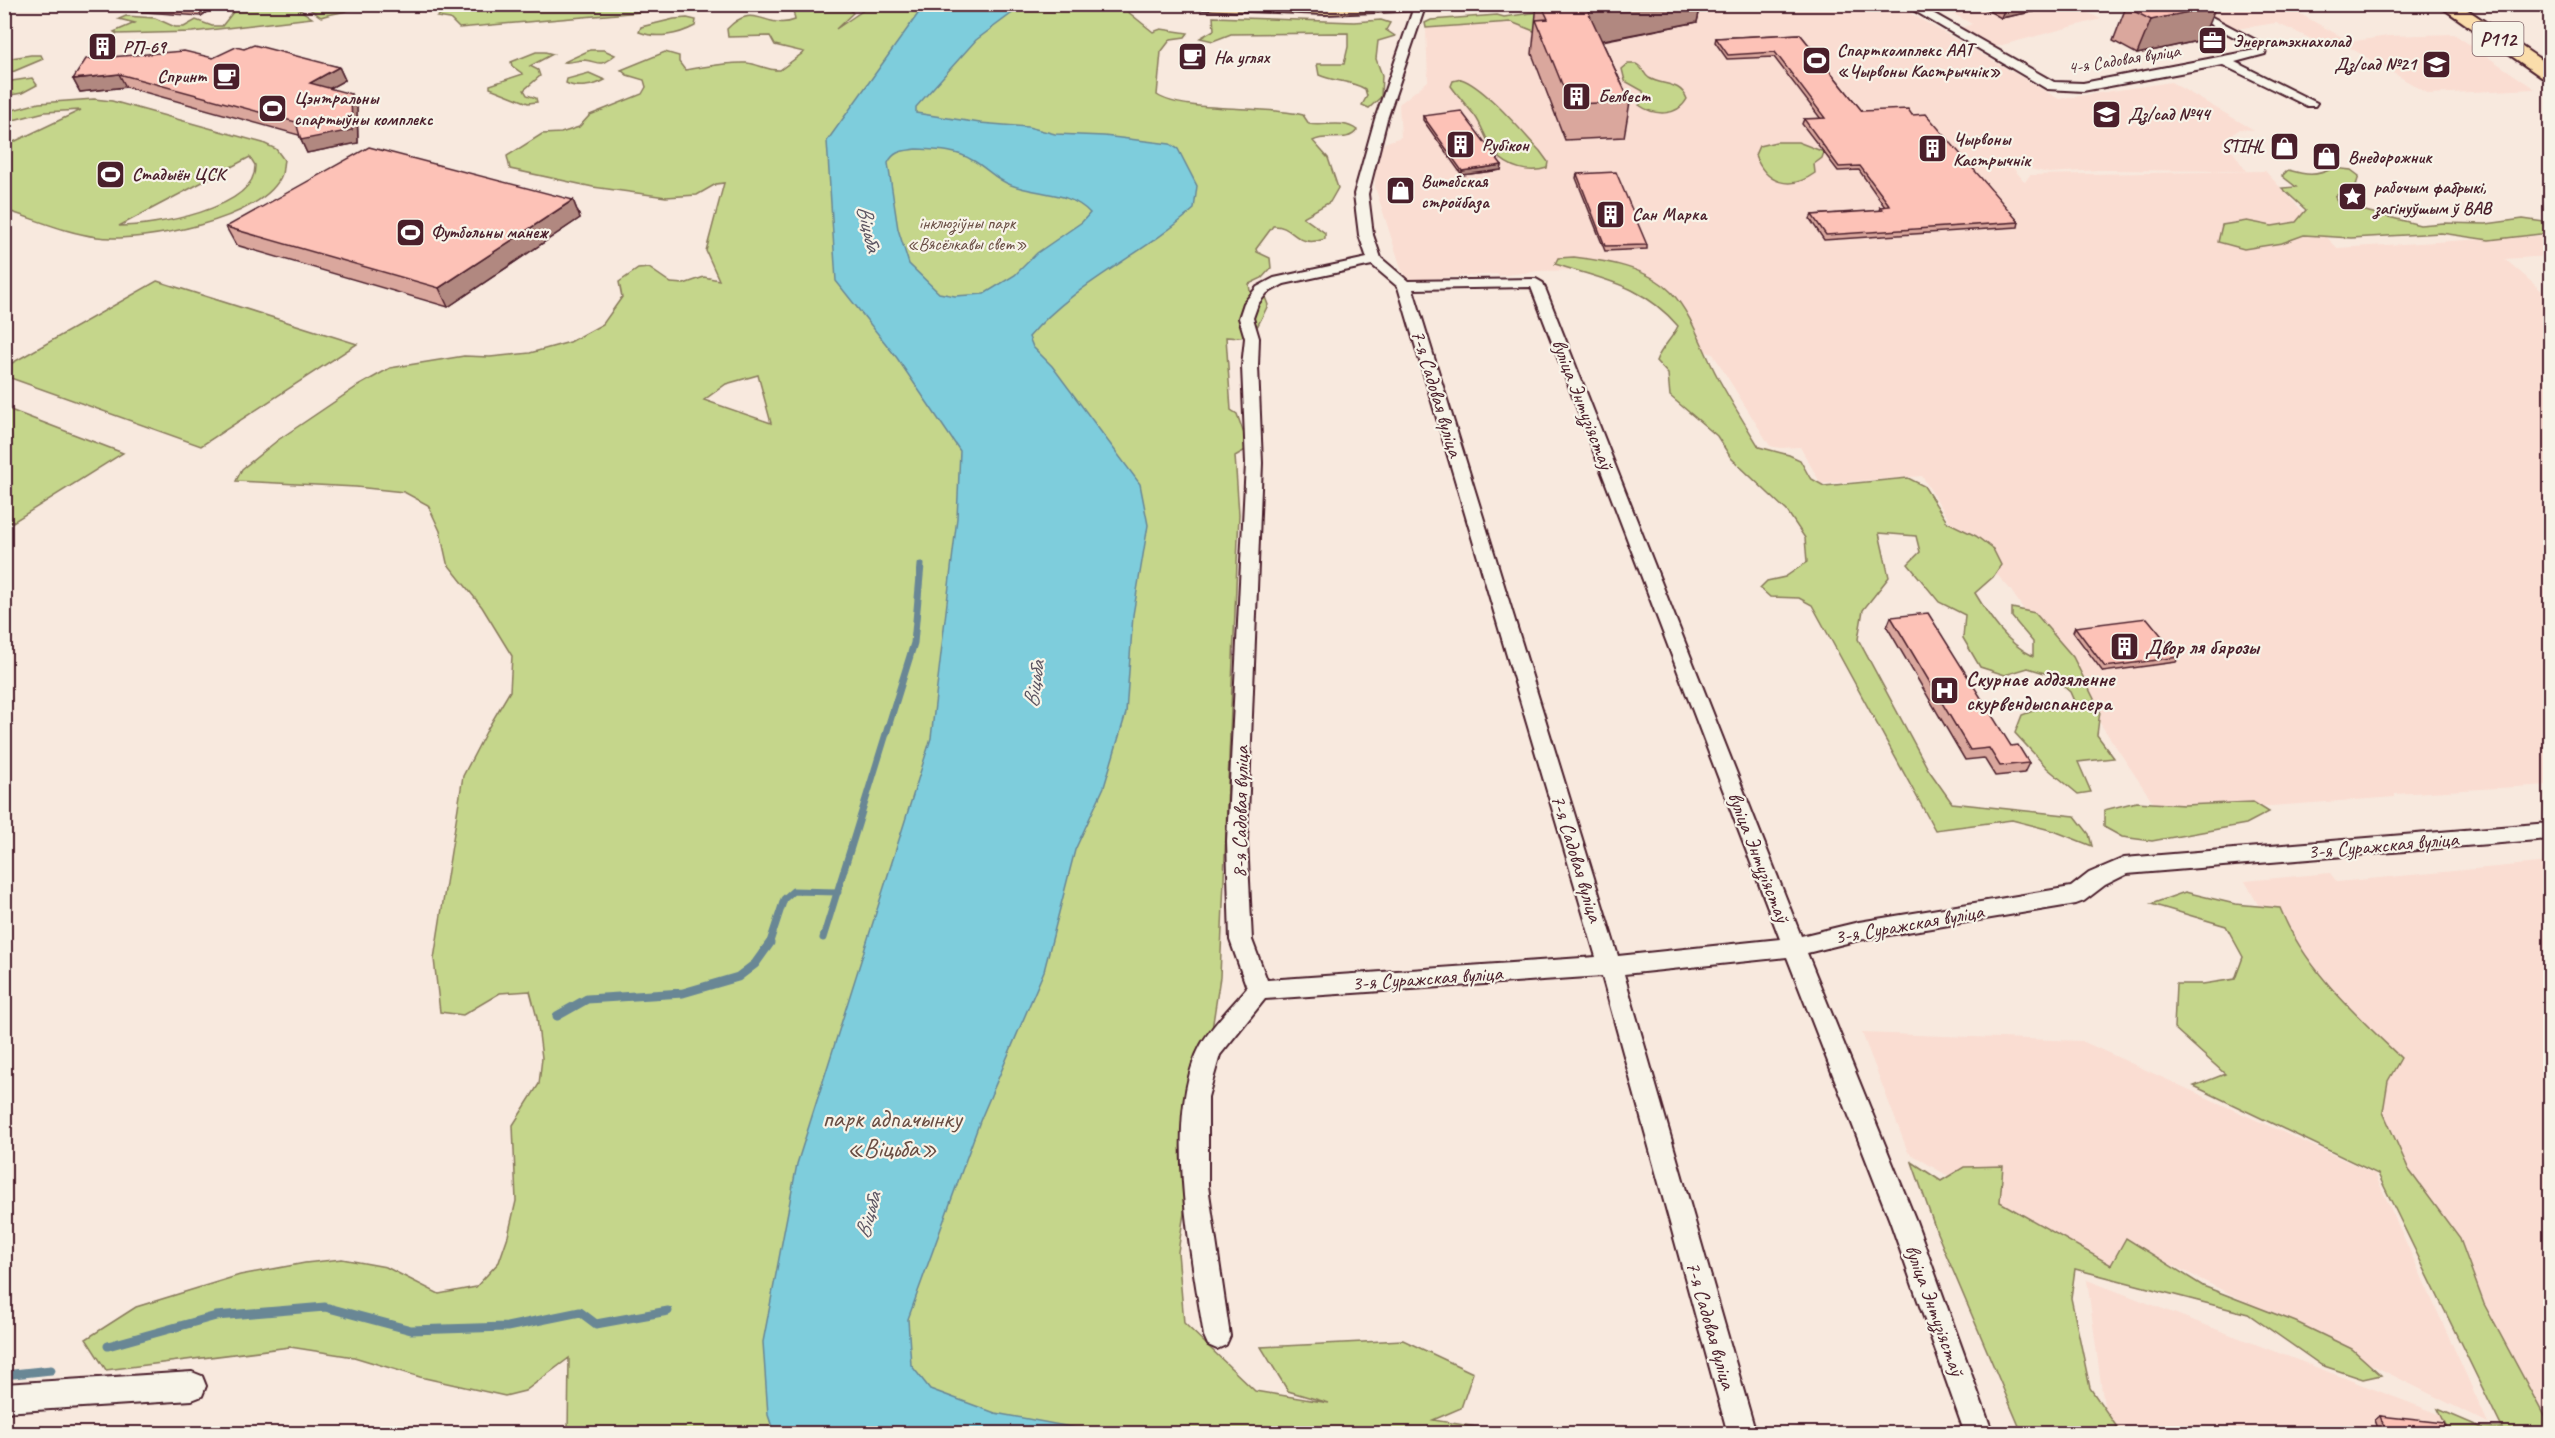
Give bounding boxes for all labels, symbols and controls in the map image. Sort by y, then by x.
road number: Р112 [2472,22,2524,56]
office icon: Энергатэхнахолад [2196,25,2228,57]
place label: Энергатэхнахолад [2233,30,2352,52]
building icon: РП-69 [86,31,118,63]
place label: РП-69 [123,36,168,58]
place label: Спарткомплекс ААТ «Чырвоны Кастрычнік» [1837,39,2001,82]
street label: 4-я Садовая вуліца [2066,39,2183,79]
cafe icon: На углях [1177,41,1209,73]
sports icon: Спарткомплекс ААТ «Чырвоны Кастрычнік» [1800,44,1832,76]
place label: На углях [1214,46,1271,68]
school or university icon: Дз/сад №21 [2421,48,2453,80]
place label: Дз/сад №21 [2334,53,2418,76]
cafe icon: Спринт [211,60,243,92]
place label: Спринт [157,65,207,87]
building icon: Белвест [1561,80,1593,112]
place label: Белвест [1598,85,1651,107]
place label: Цэнтральны спартыўны комплекс [294,87,433,130]
sports icon: Цэнтральны спартыўны комплекс [257,92,289,124]
school or university icon: Дз/сад №44 [2091,98,2123,130]
place label: Дз/сад №44 [2128,103,2212,126]
place label: Чырвоны Кастрычнік [1953,128,2032,171]
building icon: Рубікон [1445,129,1477,161]
shop icon: STIHL [2269,130,2301,162]
building icon: Чырвоны Кастрычнік [1916,133,1948,165]
place label: Рубікон [1482,134,1530,156]
place label: STIHL [2221,135,2265,157]
shop icon: Внедорожник [2311,141,2343,173]
place label: Внедорожник [2348,146,2433,168]
sports icon: Стадыён ЦСК [95,158,127,190]
place label: Стадыён ЦСК [132,163,229,185]
place label: Витебская стройбаза [1421,170,1490,214]
shop icon: Витебская стройбаза [1384,175,1416,207]
place label: рабочым фабрыкі, загінуўшым ў ВАВ [2372,176,2494,220]
place icon: рабочым фабрыкі, загінуўшым ў ВАВ [2337,181,2369,213]
building icon: Сан Марка [1595,198,1627,230]
water label: Віцьба [850,202,888,256]
place label: Сан Марка [1632,203,1708,225]
park label: інклюзіўны парк «Вясёлкавы свет» [907,212,1027,255]
sports icon: Футбольны манеж [394,216,426,248]
place label: Футбольны манеж [431,221,550,243]
street label: 7-я Садовая вуліца [1405,326,1469,462]
street label: вуліца Энтузіястаў [1545,335,1620,475]
building icon: Двор ля бярозы [2108,631,2140,663]
place label: Двор ля бярозы [2145,634,2261,660]
water label: Віцьба [1017,657,1052,709]
place label: Скурнае аддзяленне скурвендыспансера [1966,666,2116,716]
hospital icon: Скурнае аддзяленне скурвендыспансера [1929,675,1961,707]
street label: 8-я Садовая вуліца [1226,744,1254,878]
street label: вуліца Энтузіястаў [1721,788,1796,928]
street label: 7-я Садовая вуліца [1545,791,1609,927]
street label: 3-я Суражская вуліца [2307,825,2461,865]
street label: 3-я Суражская вуліца [1832,898,1987,950]
street label: 3-я Суражская вуліца [1351,960,1505,996]
park label: парк адпачынку «Віцьба» [822,1102,964,1165]
water label: Віцьба [848,1187,889,1242]
street label: вуліца Энтузіястаў [1898,1241,1971,1381]
street label: 7-я Садовая вуліца [1680,1258,1742,1394]

